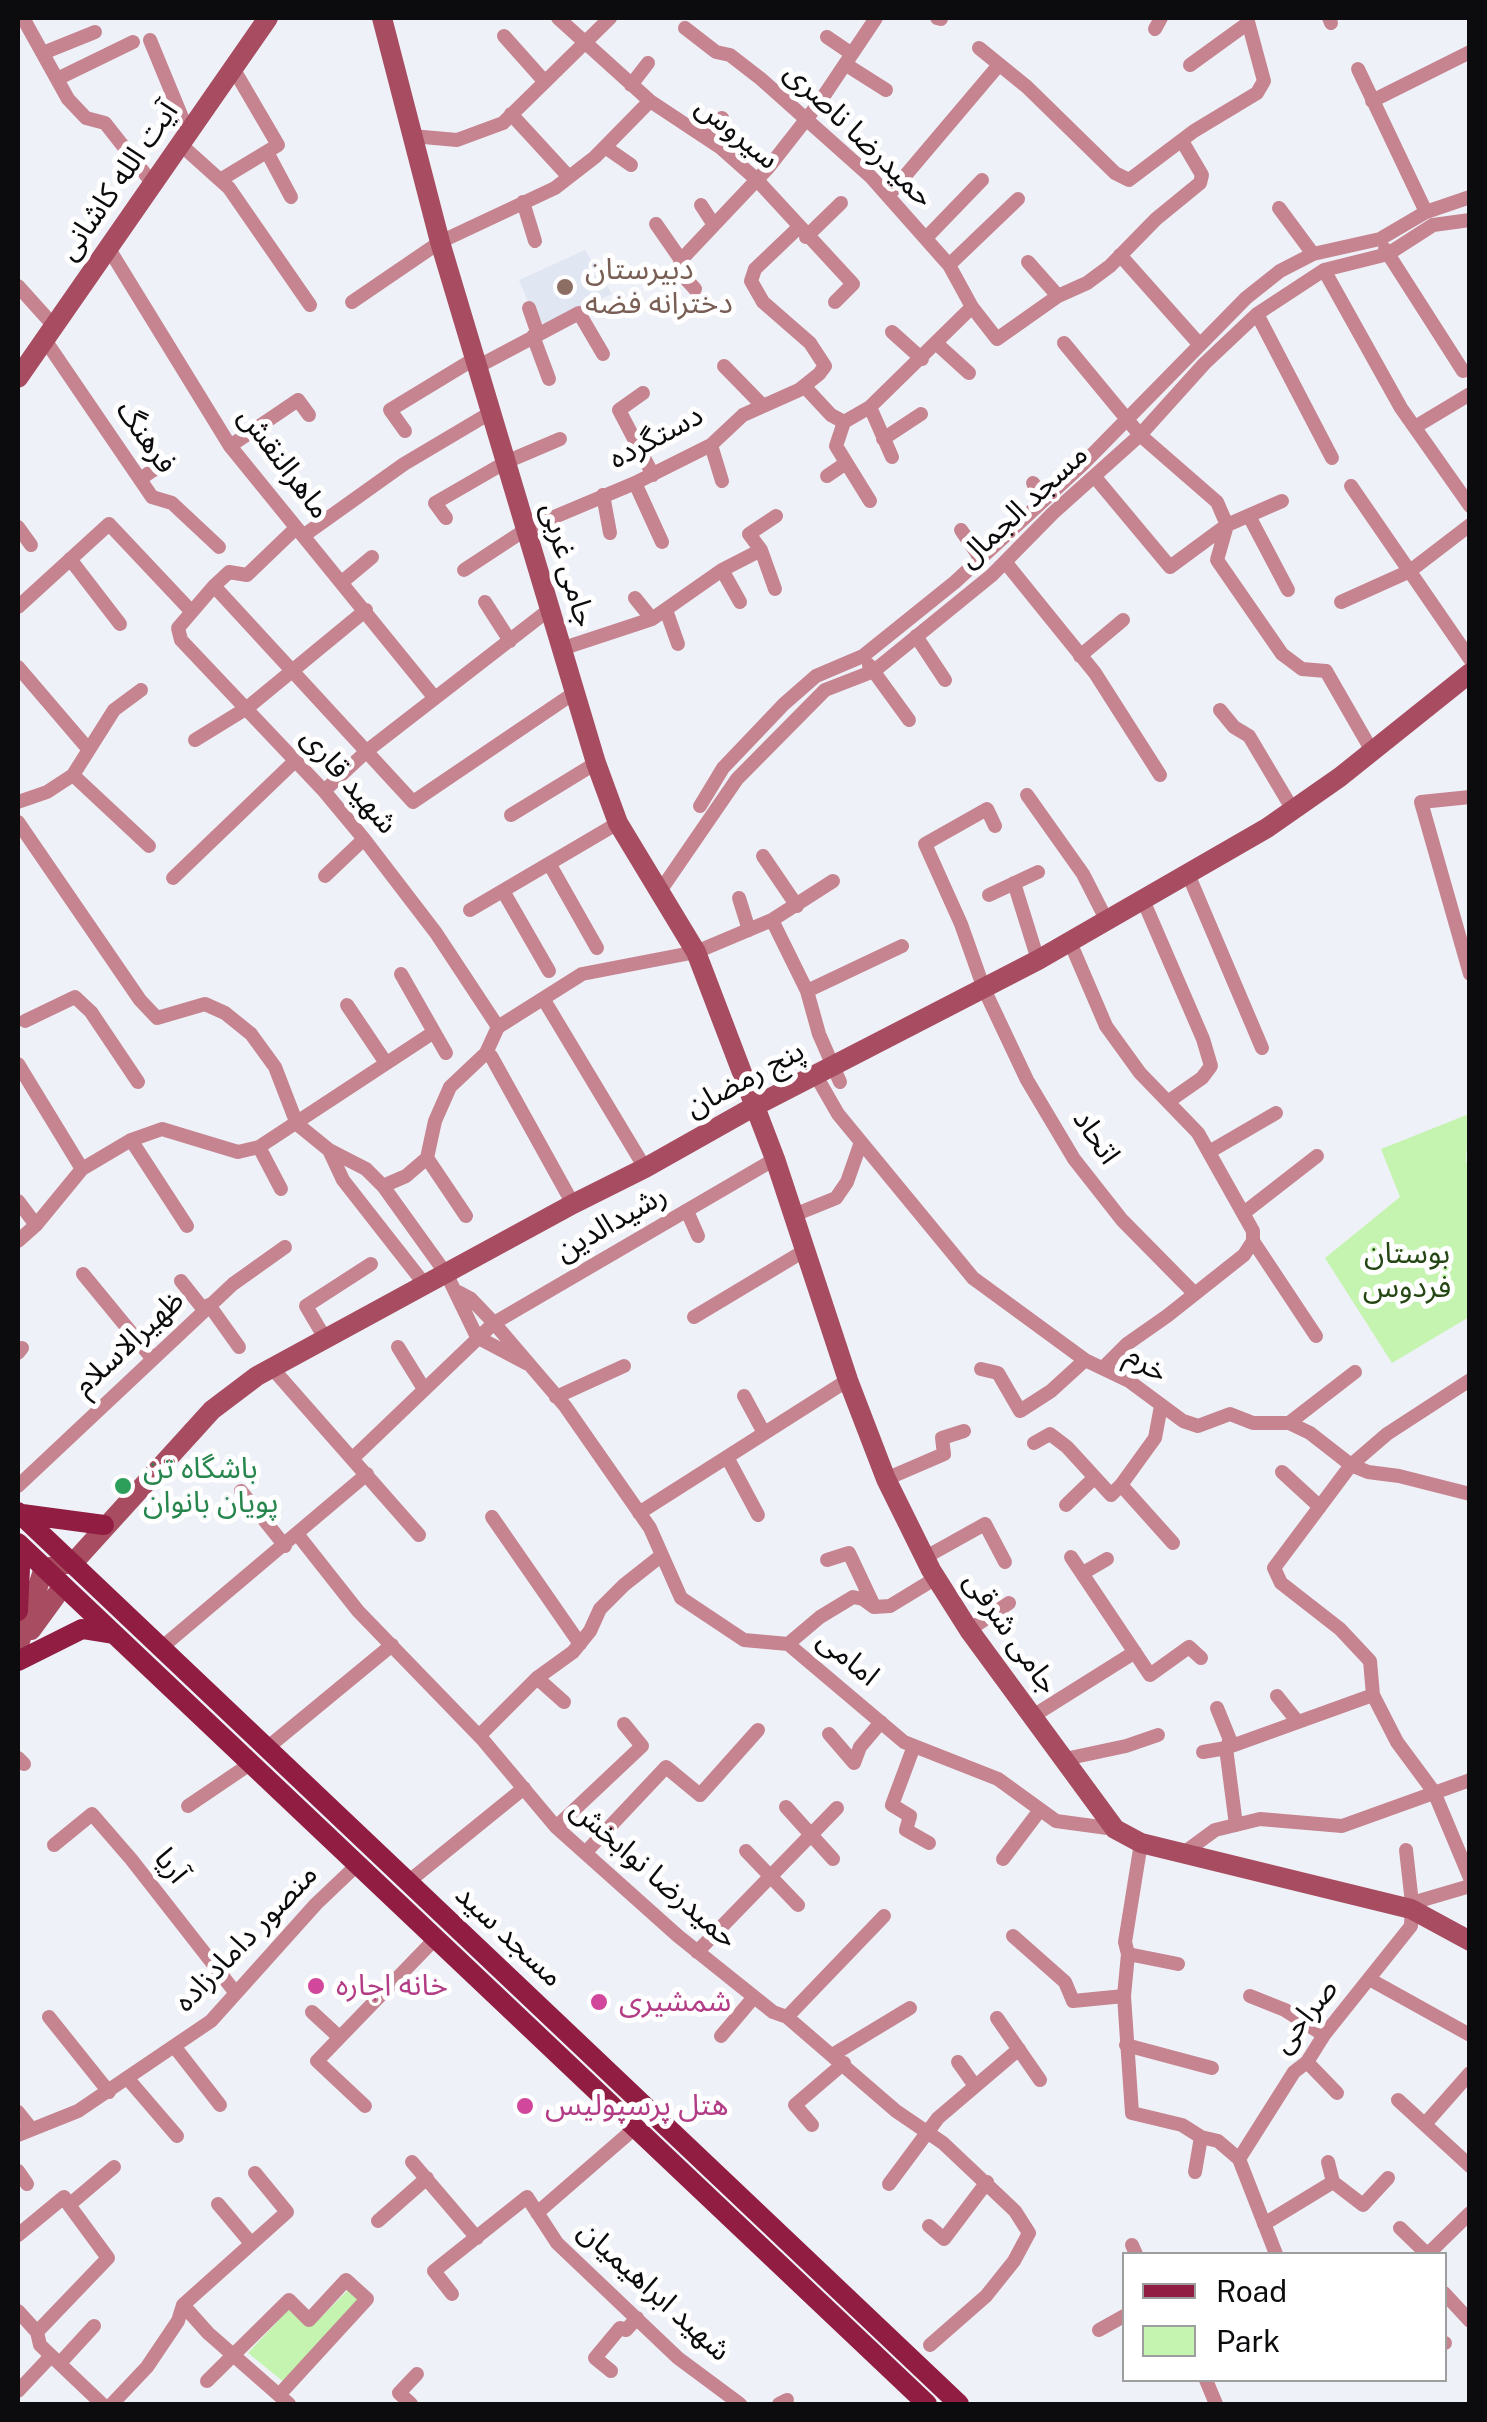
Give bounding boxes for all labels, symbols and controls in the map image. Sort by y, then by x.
street label: حمیدرضا ناصری [777,55,941,215]
street label: سیروس [688,89,786,177]
street label: آیت الله کاشانی [50,95,186,267]
place label: دبیرستان دخترانه فضه [585,252,733,322]
marker: دبیرستان دخترانه فضه [554,276,576,298]
street label: فرهنگ [108,394,184,480]
street label: دستگرده [603,397,709,477]
street label: ماهرالنقش [230,400,338,526]
street label: مسجد الجمال [951,437,1095,575]
street label: جامی غربی [533,499,603,631]
street label: شهید قاری [293,720,405,842]
street label: پنج رمضان [679,1033,811,1125]
street label: اتحاد [1065,1103,1127,1171]
street label: رشیدالدین [549,1177,673,1269]
park label: بوستان فردوس [1363,1236,1451,1306]
street label: ظهیرالاسلام [66,1283,192,1403]
street label: خرم [1119,1337,1175,1391]
place label: باشگاه تن پویان بانوان [143,1451,278,1522]
marker: باشگاه تن پویان بانوان [112,1475,134,1497]
street label: جامی شرقی [956,1565,1066,1701]
street label: امامی [810,1622,886,1694]
street label: حمیدرضا نوابخش [563,1792,745,1956]
street label: آریا [146,1841,196,1891]
street label: منصور دامادزاده [167,1857,325,2019]
street label: مسجد سید [448,1877,570,1995]
place label: خانه اجاره [336,1968,448,2004]
street label: صراحی [1264,1972,1346,2060]
marker: خانه اجاره [305,1975,327,1997]
place label: شمشیری [619,1984,731,2020]
marker: شمشیری [588,1991,610,2013]
place label: هتل پرسپولیس [545,2088,728,2124]
marker: هتل پرسپولیس [514,2095,536,2117]
street label: شهید ابراهیمیان [570,2213,738,2369]
legend [1122,2252,1447,2382]
text: Road [1216,2273,1287,2309]
text: Park [1216,2323,1280,2359]

